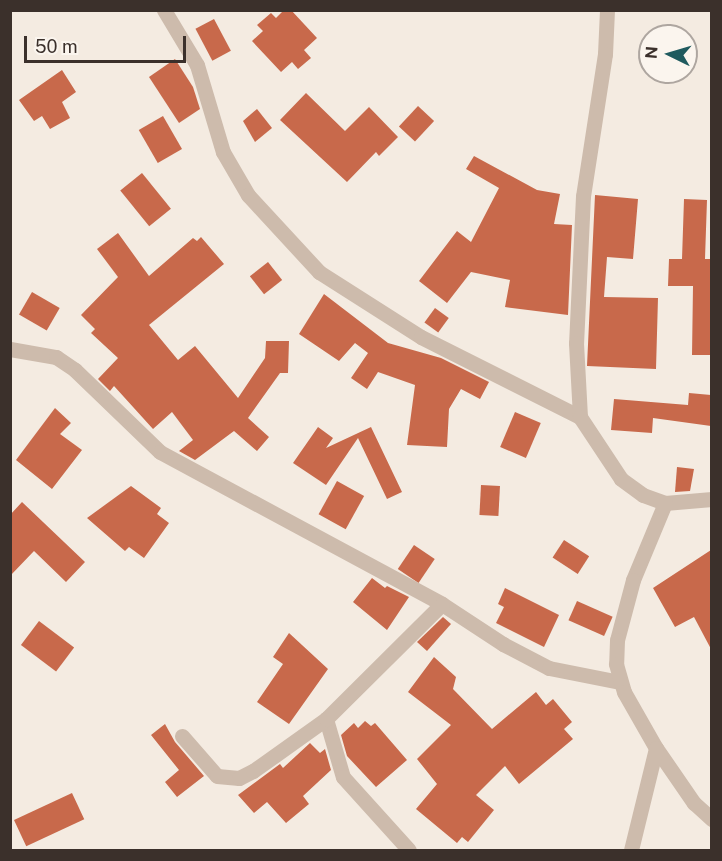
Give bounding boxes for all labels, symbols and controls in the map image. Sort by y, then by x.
scale bar [27,24,189,62]
north arrow [638,24,698,84]
text: 50 m [35,36,78,57]
text: N [642,46,662,60]

